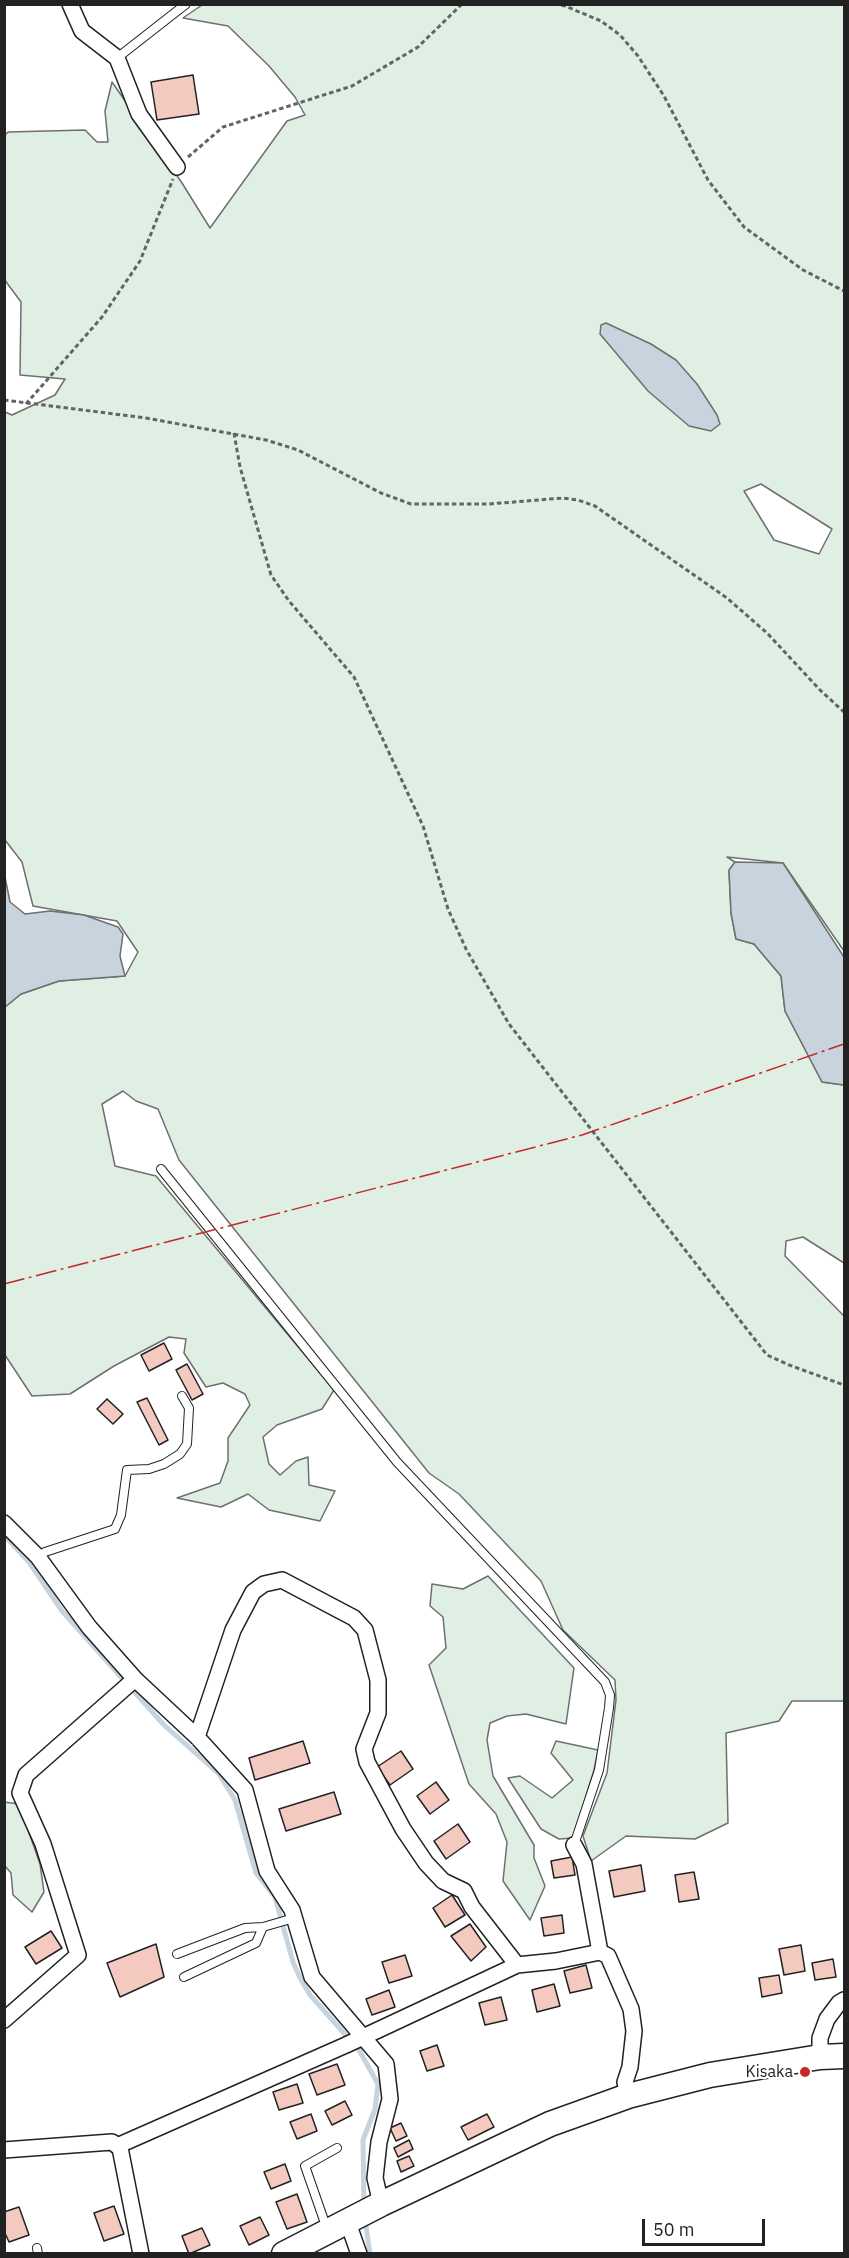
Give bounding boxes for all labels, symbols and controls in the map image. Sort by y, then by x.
place label: Kisaka [746,2062,793,2082]
marker: Kisaka [798,2065,812,2079]
scale bar [645,2207,768,2245]
text: 50 m [653,2218,695,2241]

